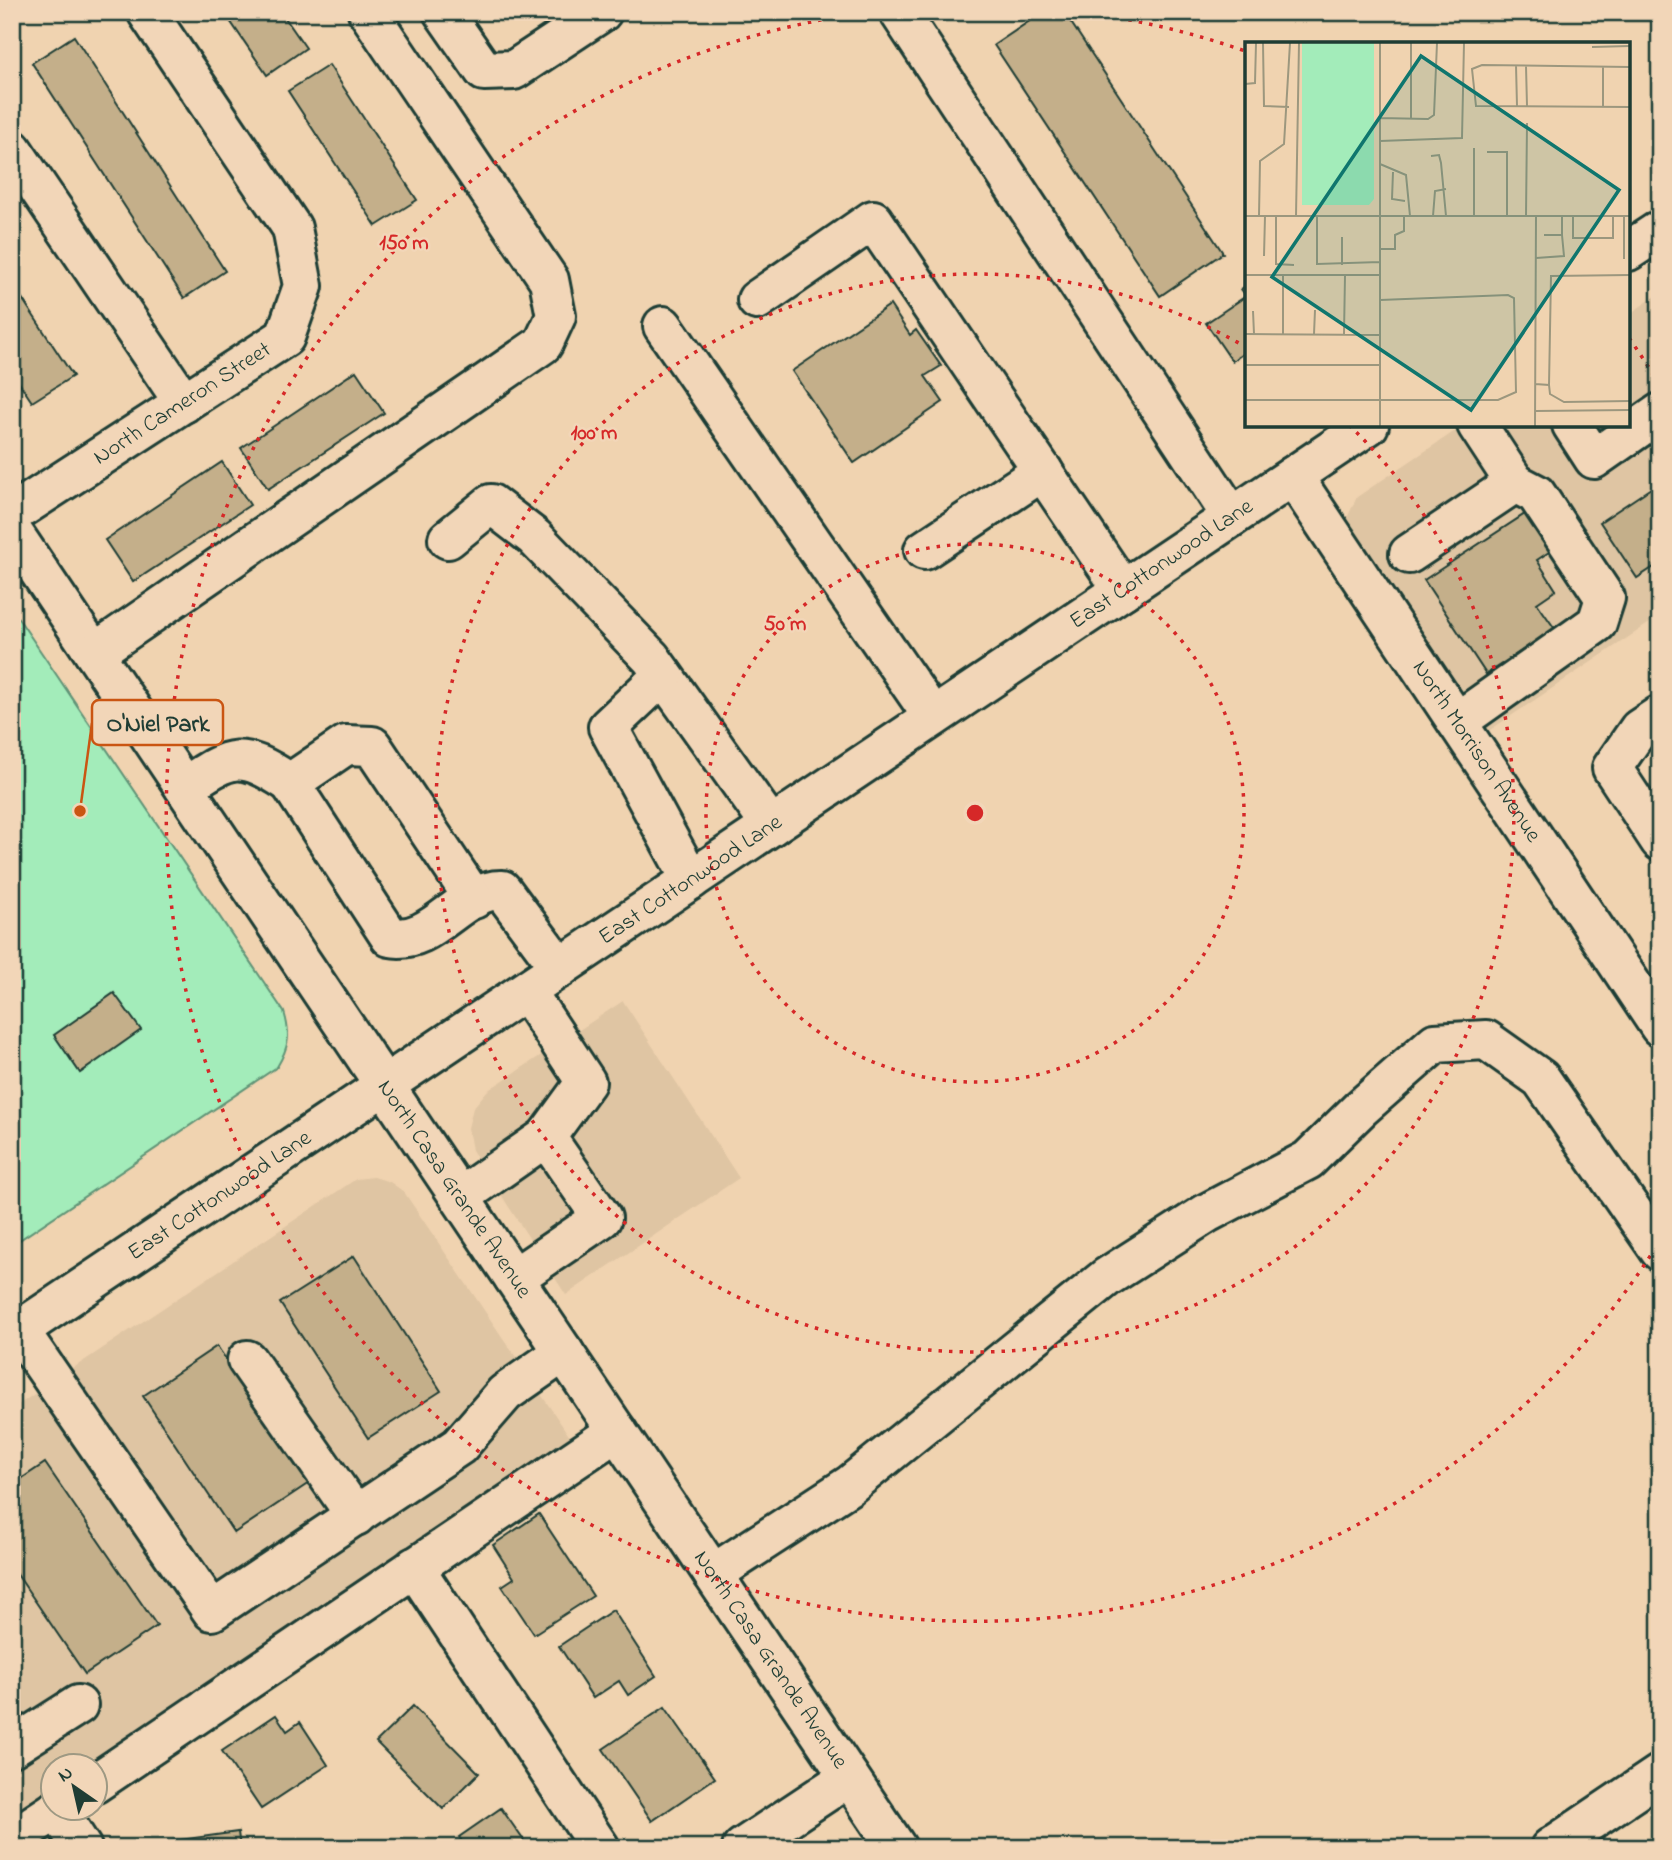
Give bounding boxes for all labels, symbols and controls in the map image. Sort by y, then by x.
inset map [1245,42,1630,427]
text: 150 m [379,229,429,259]
street label: North Cameron Street [87,333,278,474]
text: 100 m [571,419,617,449]
street label: East Cottonwood Lane [1063,490,1261,638]
text: 50 m [764,610,806,640]
street label: North Morrison Avenue [1404,654,1550,850]
callout: O'Niel Park [92,700,223,745]
text: O'Niel Park [107,708,210,743]
centre of rings [963,801,987,825]
street label: East Cottonwood Lane [592,806,790,954]
street label: North Casa Grande Avenue [369,1073,540,1306]
street label: East Cottonwood Lane [121,1122,319,1269]
street label: North Casa Grande Avenue [685,1544,856,1776]
north arrow [38,1752,108,1822]
text: N [53,1760,79,1790]

